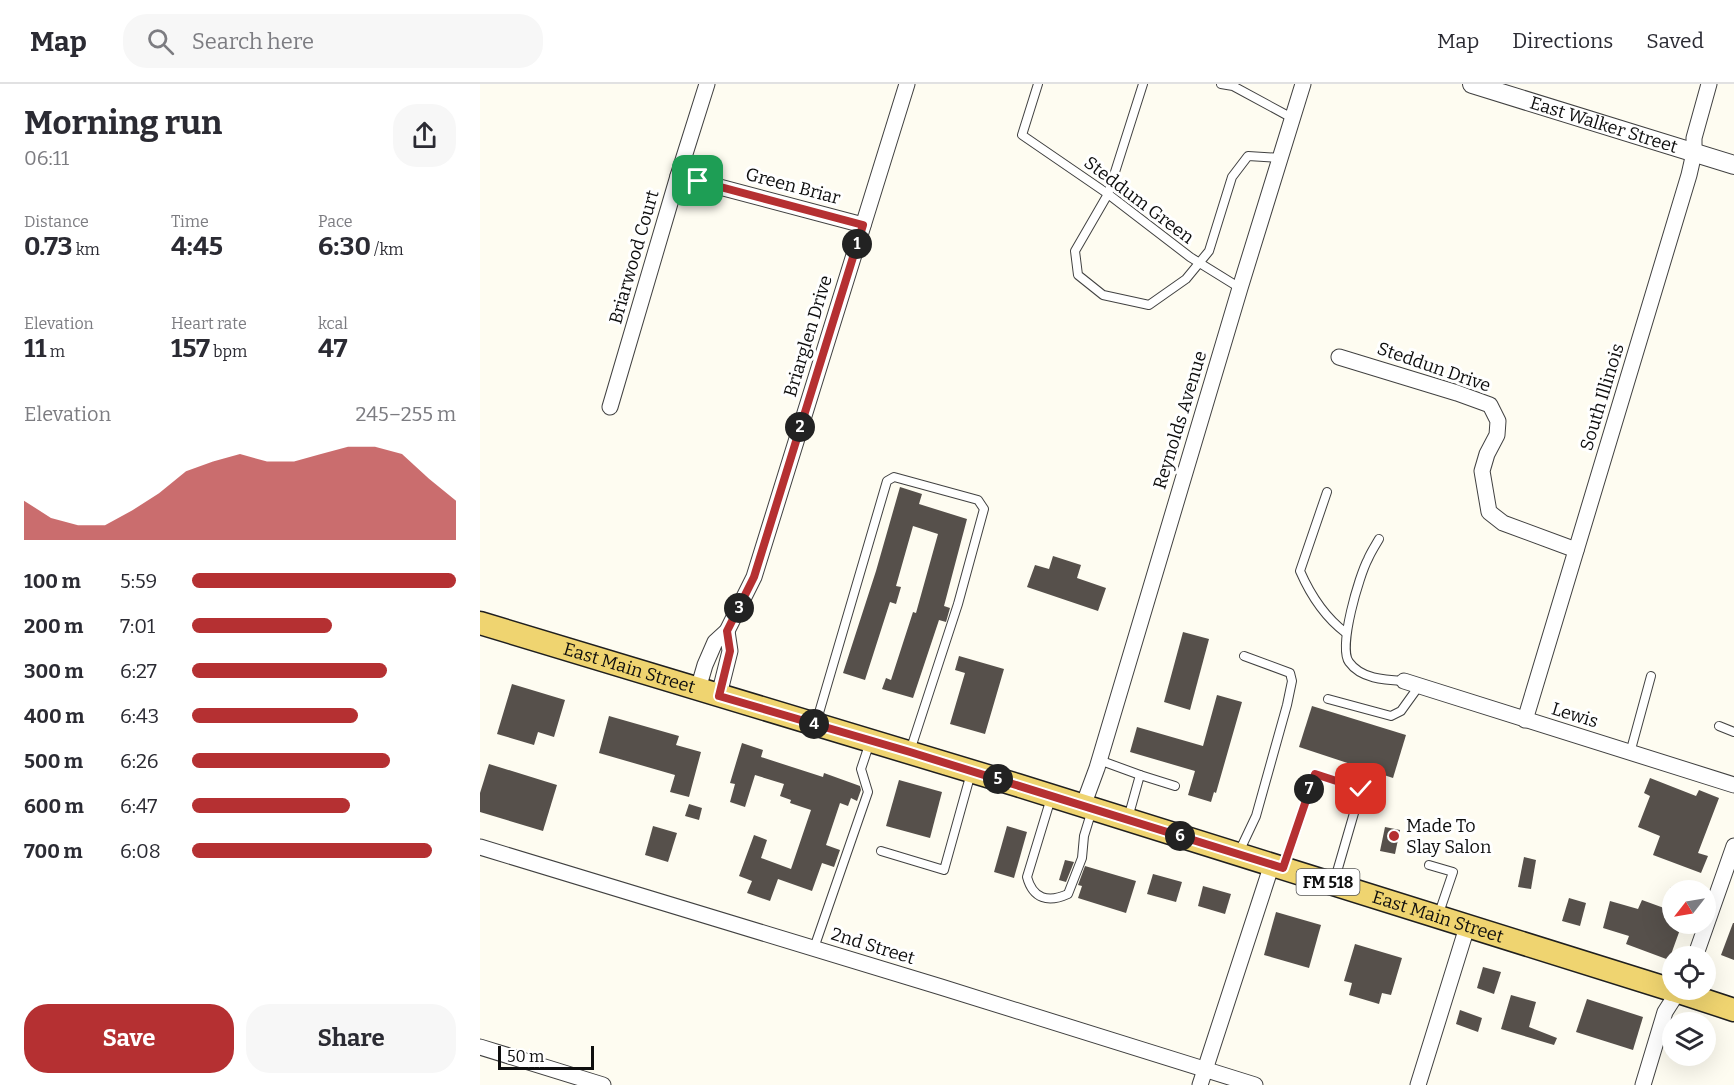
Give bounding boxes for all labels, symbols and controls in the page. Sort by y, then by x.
search box [123,14,543,68]
text: Map [30,25,87,58]
icon: search [144,25,177,58]
text: Search here [192,28,314,55]
text: Map [1437,28,1479,54]
text: Directions [1512,28,1613,54]
text: Saved [1646,28,1704,54]
street label: East Walker Street [1527,92,1681,158]
text: Morning run [24,103,222,143]
button: share [393,104,456,167]
text: 06:11 [24,146,69,170]
street label: Steddum Green [1080,152,1199,249]
pin [672,155,723,206]
street label: Green Briar [743,163,843,209]
icon: arrive [681,164,714,197]
street label: Briarwood Court [604,187,664,326]
text: Distance [24,212,89,231]
text: Time [171,212,209,231]
text: Pace [318,212,353,231]
pin: 1 [842,229,872,259]
text: 0.73 [24,231,72,262]
text: 4:45 [171,231,223,262]
text: 6:30 [318,231,371,262]
text: 1 [854,234,860,253]
text: km [72,240,100,259]
text: /km [371,240,403,259]
street label: Briarglen Drive [779,273,837,399]
text: Elevation [24,314,94,333]
text: Heart rate [171,314,247,333]
text: kcal [318,314,348,333]
text: 11 [24,333,46,364]
text: 157 [171,333,210,364]
text: 47 [318,333,348,364]
street label: Steddun Drive [1374,337,1494,397]
street label: South Illinois [1575,341,1629,453]
text: m [46,342,65,361]
text: bpm [210,342,247,361]
street label: Reynolds Avenue [1149,348,1211,492]
text: Elevation [24,402,111,426]
text: 245–255 m [355,402,456,426]
pin: 2 [785,412,815,442]
text: 2 [795,417,805,436]
text: 100 m [24,569,81,593]
text: 5:59 [120,569,157,593]
pin: 3 [724,593,754,623]
text: 3 [734,598,744,617]
text: 200 m [24,614,83,638]
text: 7:01 [120,614,155,638]
street label: East Main Street [561,638,698,698]
text: 300 m [24,659,84,683]
text: 6:27 [120,659,157,683]
street label: Lewis [1549,698,1601,732]
text: 400 m [24,704,84,728]
text: 6:43 [120,704,159,728]
pin: 4 [799,709,829,739]
text: 4 [809,714,819,733]
text: 500 m [24,749,83,773]
text: 6:26 [120,749,159,773]
pin [1335,763,1386,814]
pin: 5 [983,764,1013,794]
text: 5 [994,769,1002,788]
icon: check [1344,772,1377,805]
pin: 7 [1294,774,1324,804]
text: 7 [1305,779,1313,798]
text: 600 m [24,794,84,818]
text: 6:47 [120,794,157,818]
place label: Made To Slay Salon [1406,815,1492,858]
pin: 6 [1165,821,1195,851]
text: 6 [1175,826,1185,845]
marker: Made To Slay Salon [1387,829,1401,843]
text: 700 m [24,839,83,863]
text: 6:08 [120,839,161,863]
road number: FM 518 [1296,869,1360,895]
north arrow [1662,880,1716,934]
map controls [1662,880,1716,1066]
street label: East Main Street [1370,886,1507,948]
street label: 2nd Street [829,923,918,969]
button: locate [1662,946,1716,1000]
button: Save [24,1004,234,1073]
button: Share [246,1004,456,1073]
button: layers [1662,1012,1716,1066]
scale bar [498,1043,594,1070]
text: 50 m [507,1047,544,1066]

